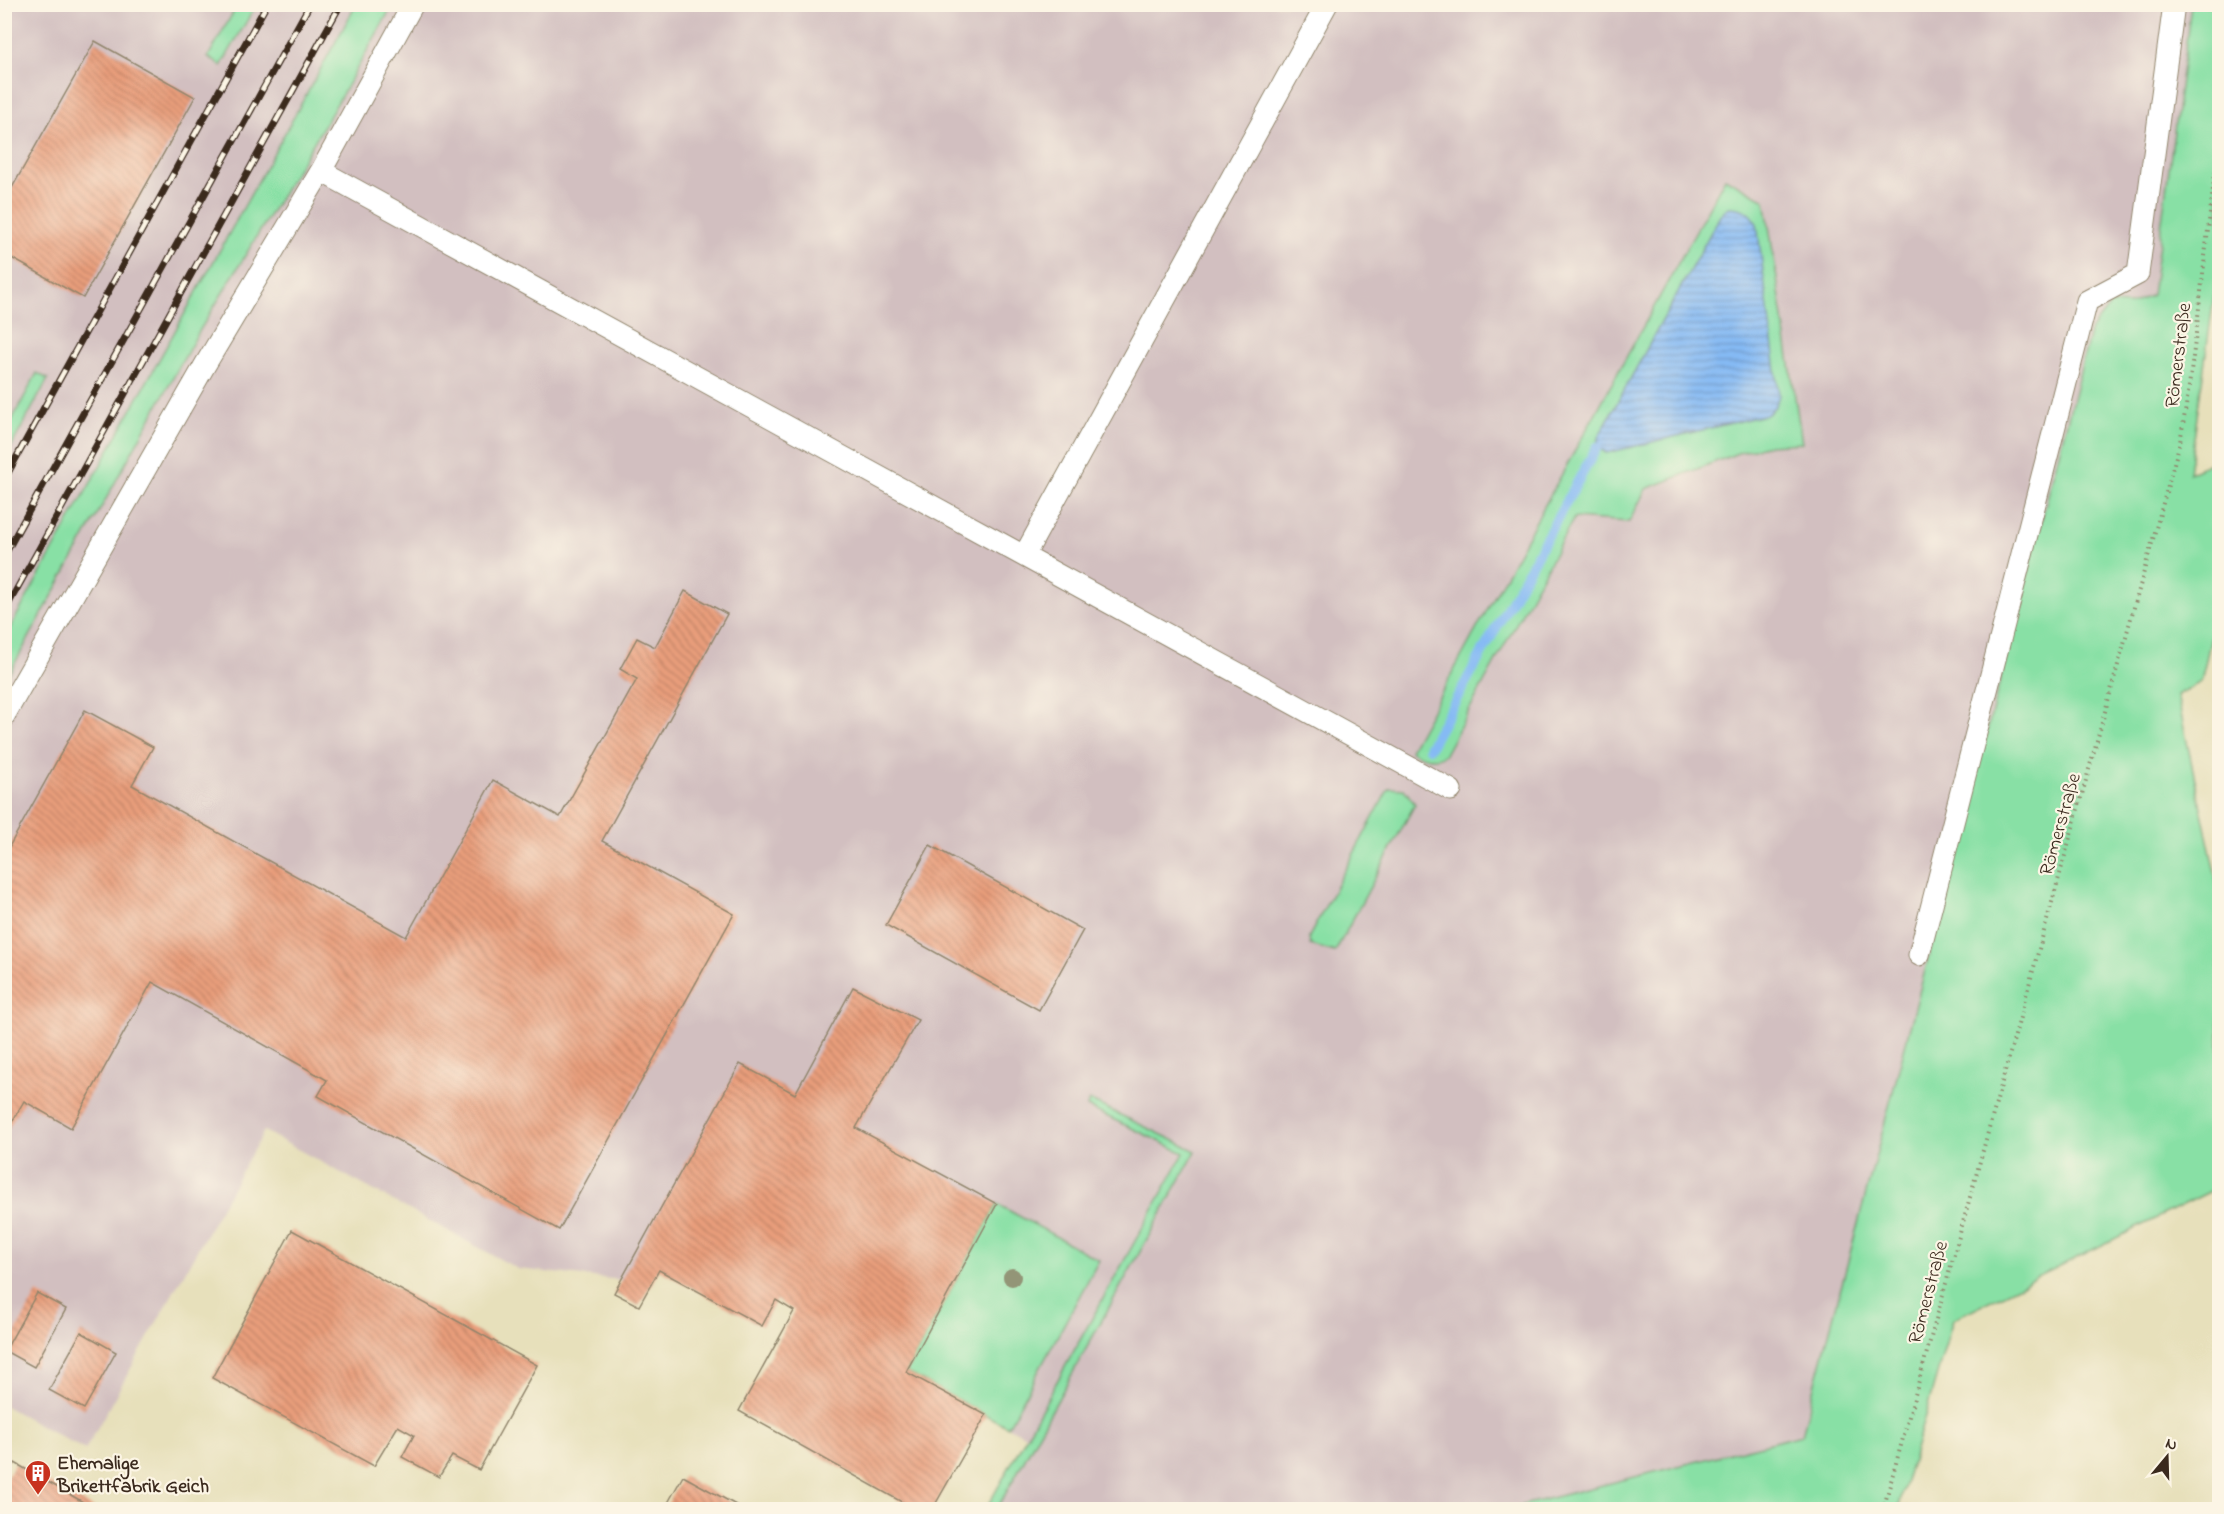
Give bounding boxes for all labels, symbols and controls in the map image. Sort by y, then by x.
street label: Römerstraße [2159,301,2200,409]
street label: Römerstraße [2033,770,2090,879]
street label: Römerstraße [1902,1238,1957,1347]
north arrow [2137,1427,2197,1487]
text: N [2162,1432,2180,1458]
place label: Ehemalige Brikettfabrik Geich [56,1450,209,1502]
building icon: Ehemalige Brikettfabrik Geich [23,1458,53,1496]

